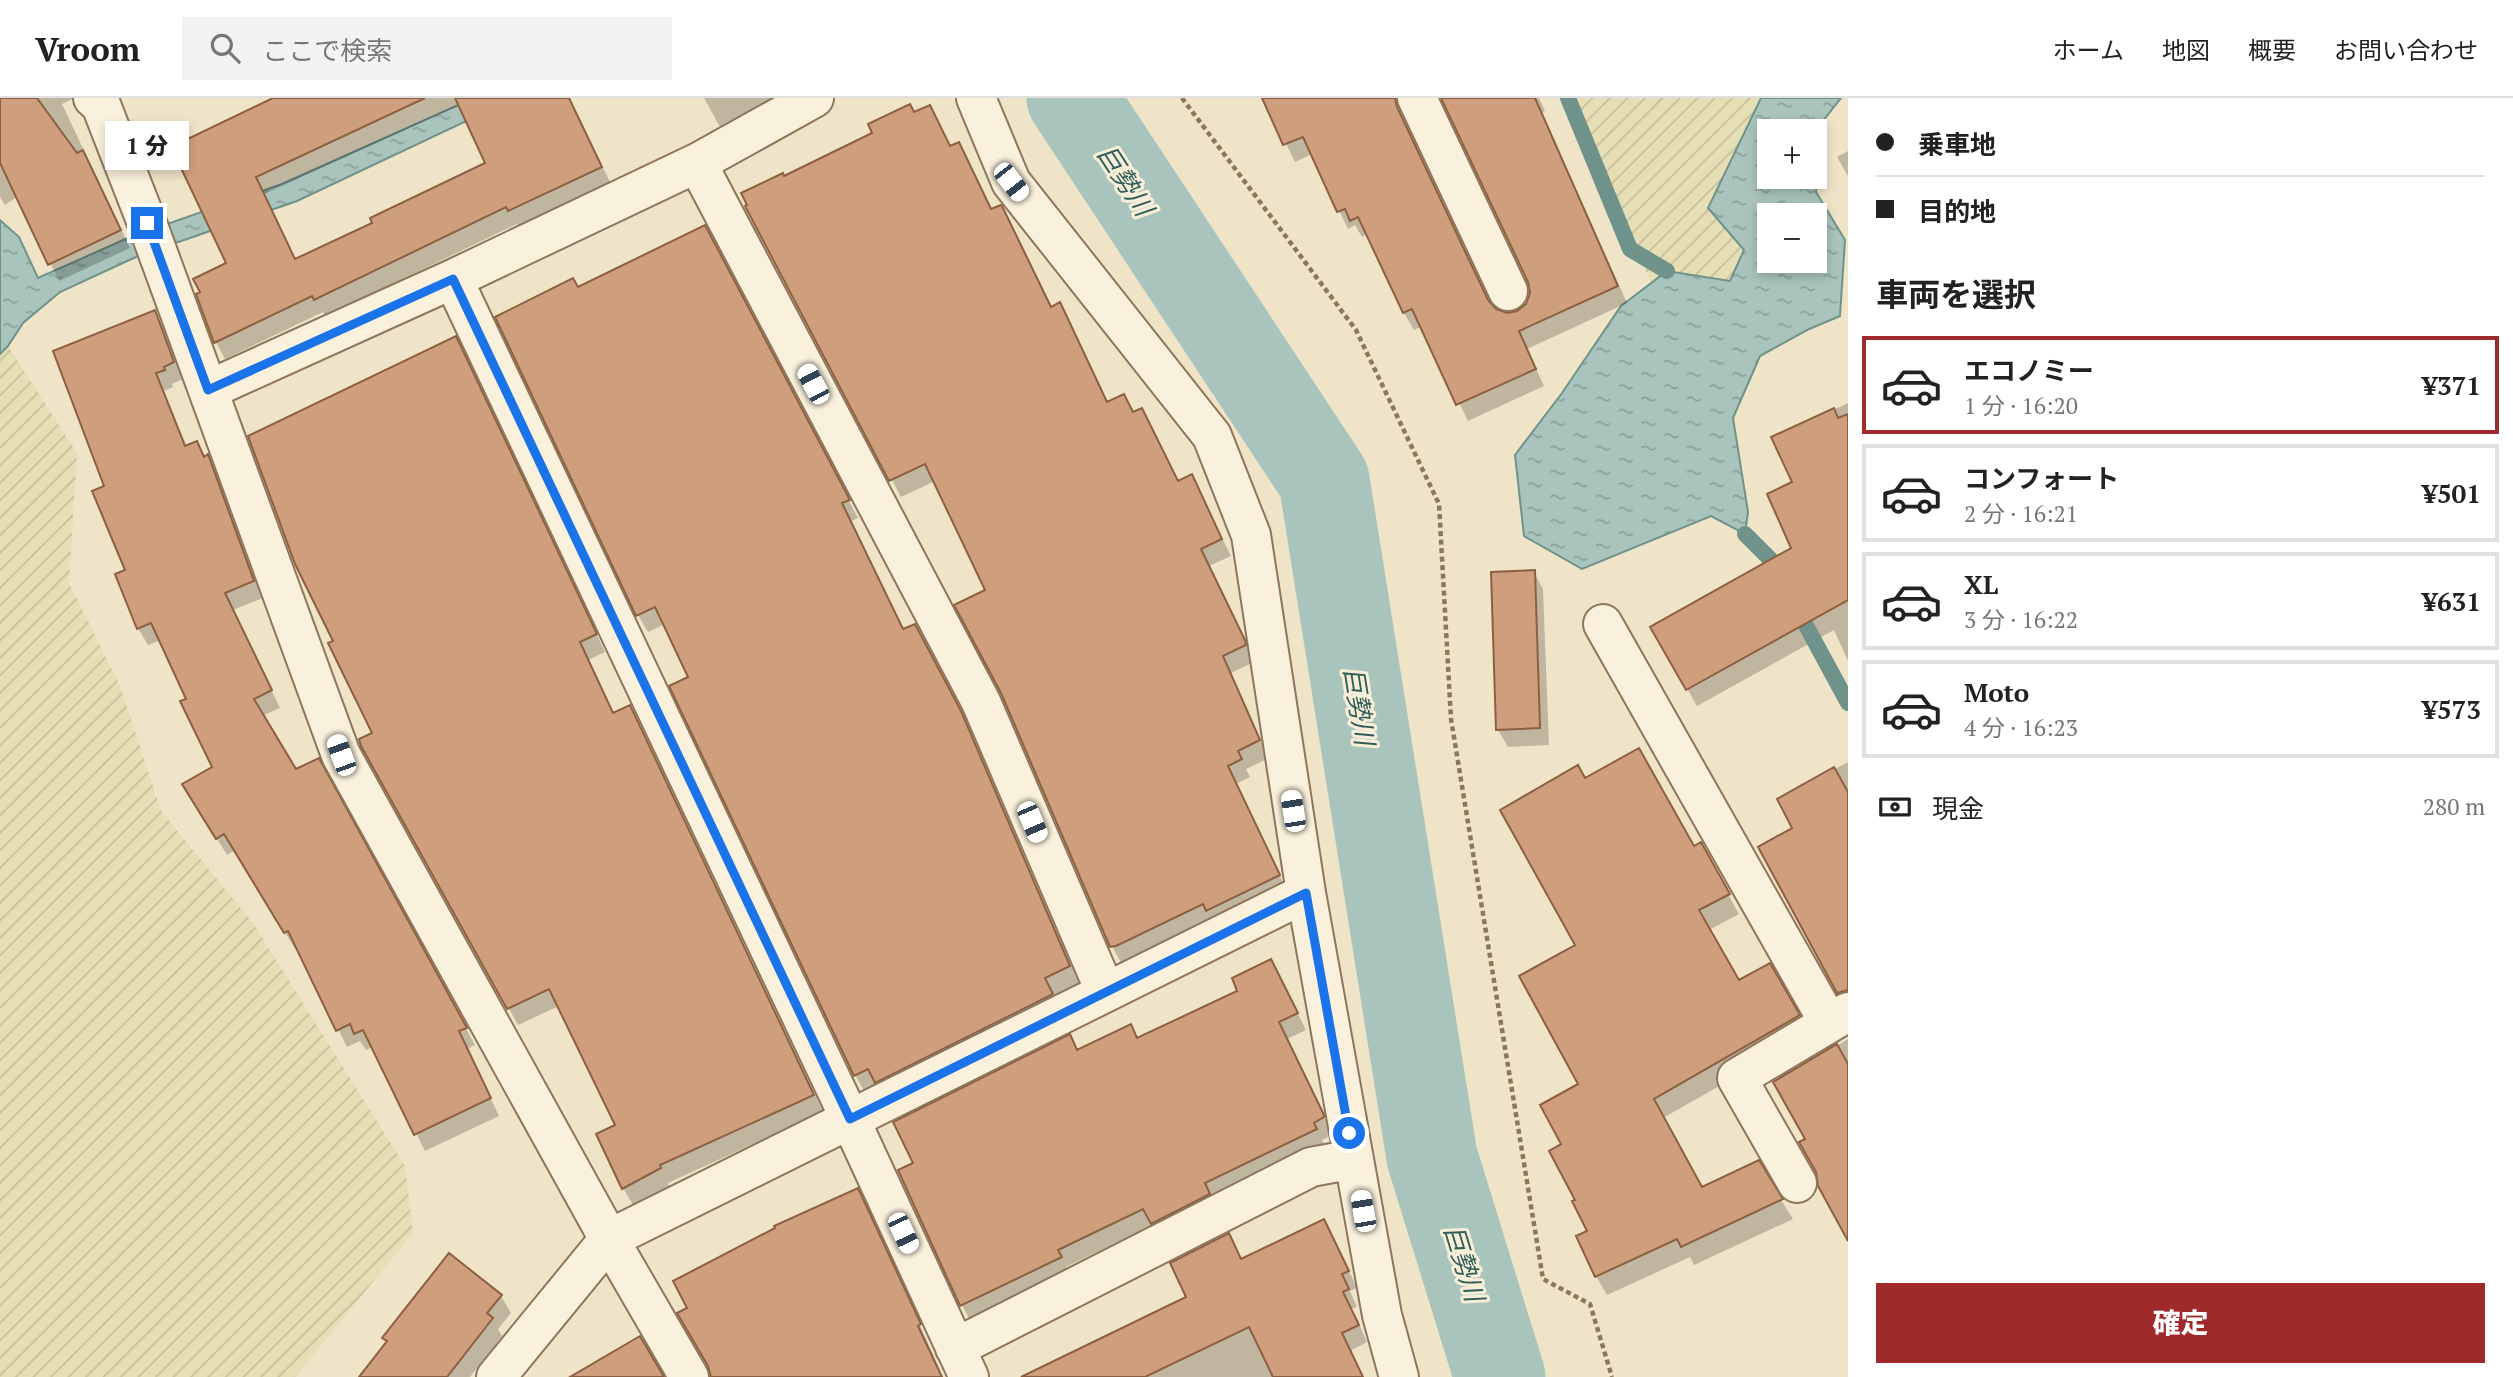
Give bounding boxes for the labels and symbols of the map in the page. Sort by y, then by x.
callout: 1 分 [105,122,189,170]
water label: 巨勢川 [1090,138,1163,224]
car [990,159,1033,205]
route end [131,207,163,239]
car [794,361,833,407]
water label: 巨勢川 [1337,665,1383,750]
car [324,732,359,778]
car [1280,789,1307,833]
car [1015,799,1050,845]
route start [1333,1117,1365,1149]
car [1350,1188,1377,1234]
car [885,1210,922,1256]
water label: 巨勢川 [1437,1221,1494,1308]

